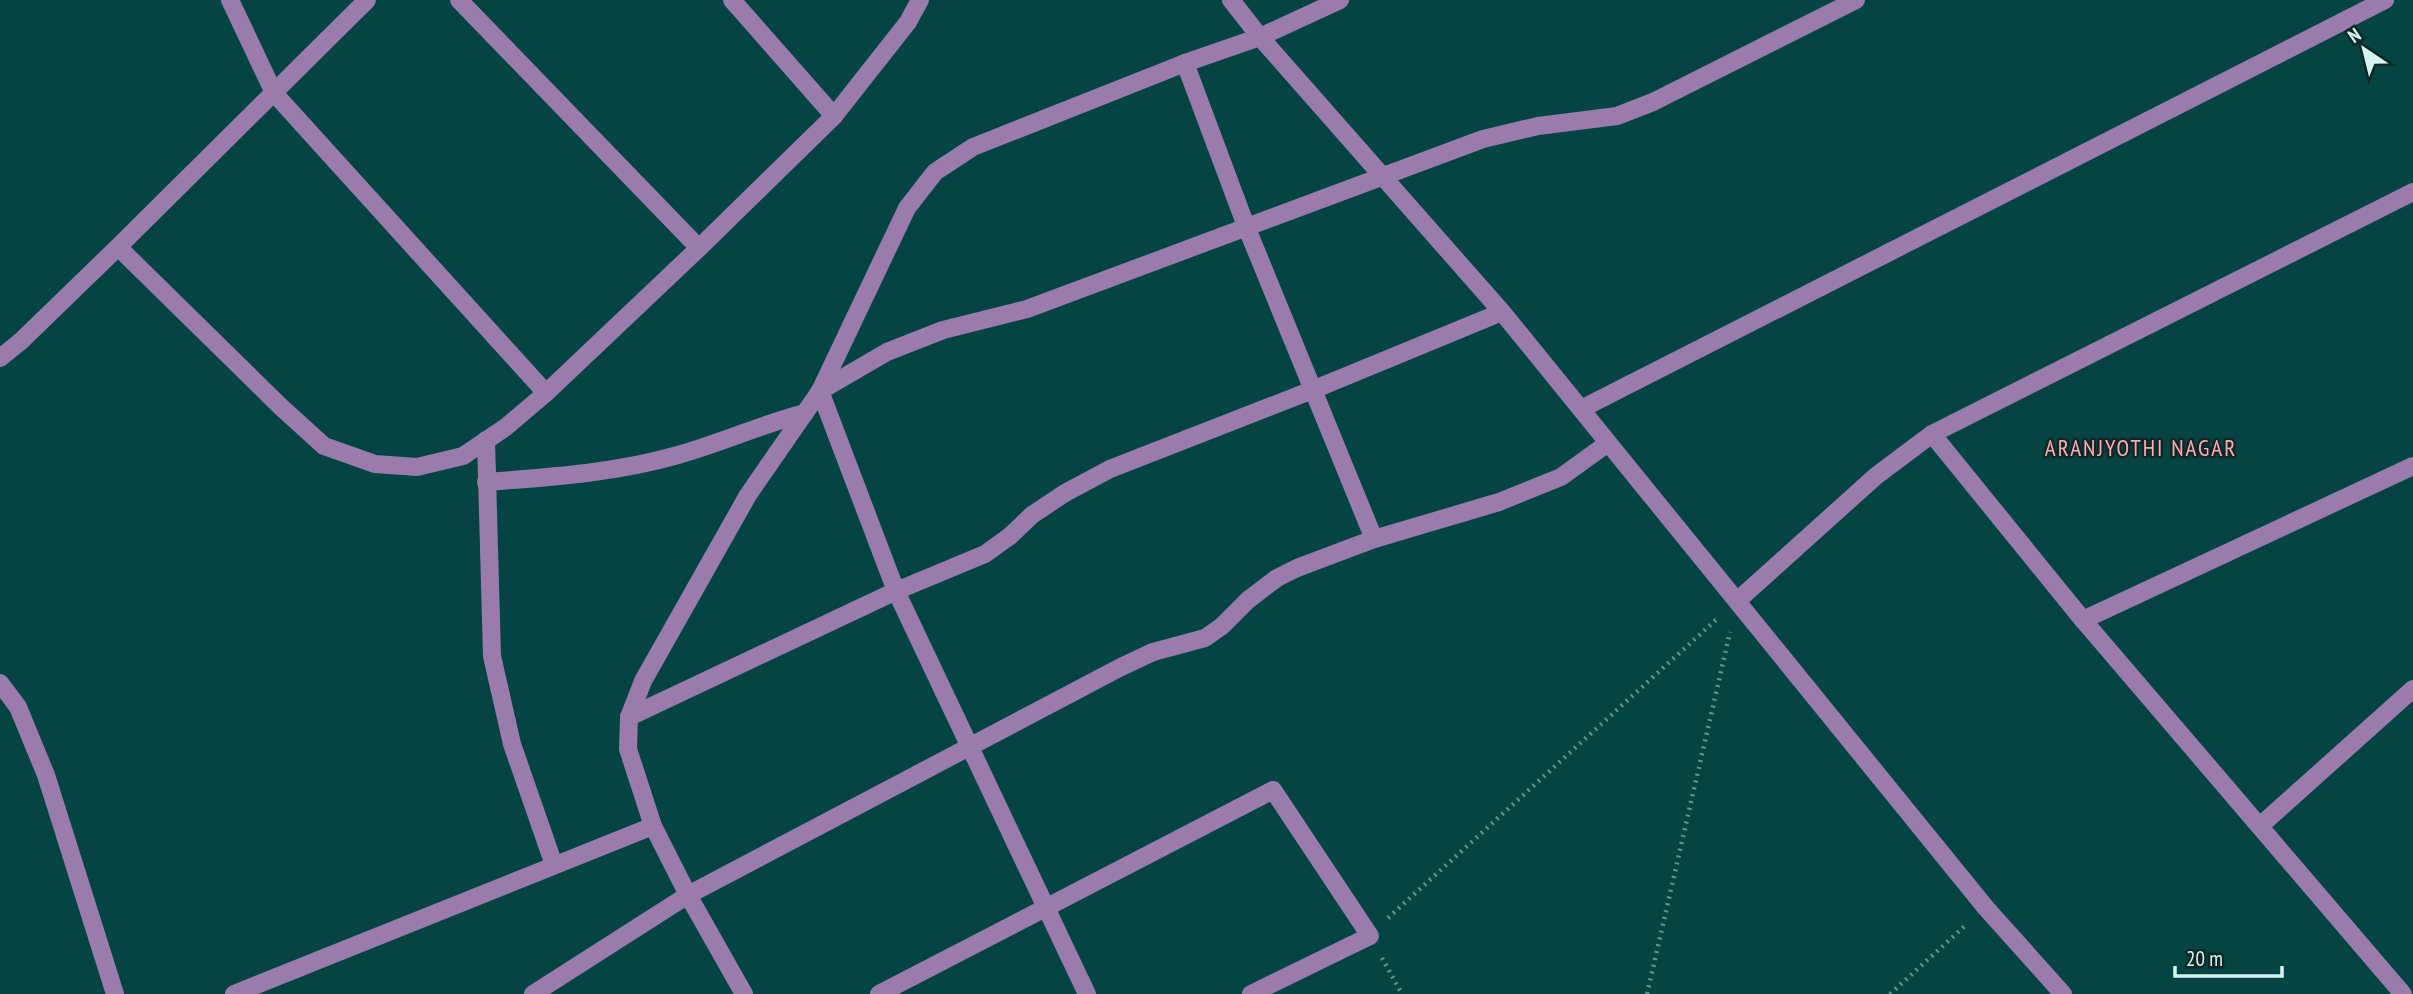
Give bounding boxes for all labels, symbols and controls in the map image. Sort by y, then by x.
north arrow [2329,14,2399,84]
text: N [2343,22,2365,48]
district label: ARANJYOTHI NAGAR [2045,433,2237,462]
scale bar [2175,934,2282,978]
text: 20 m [2186,945,2223,972]

